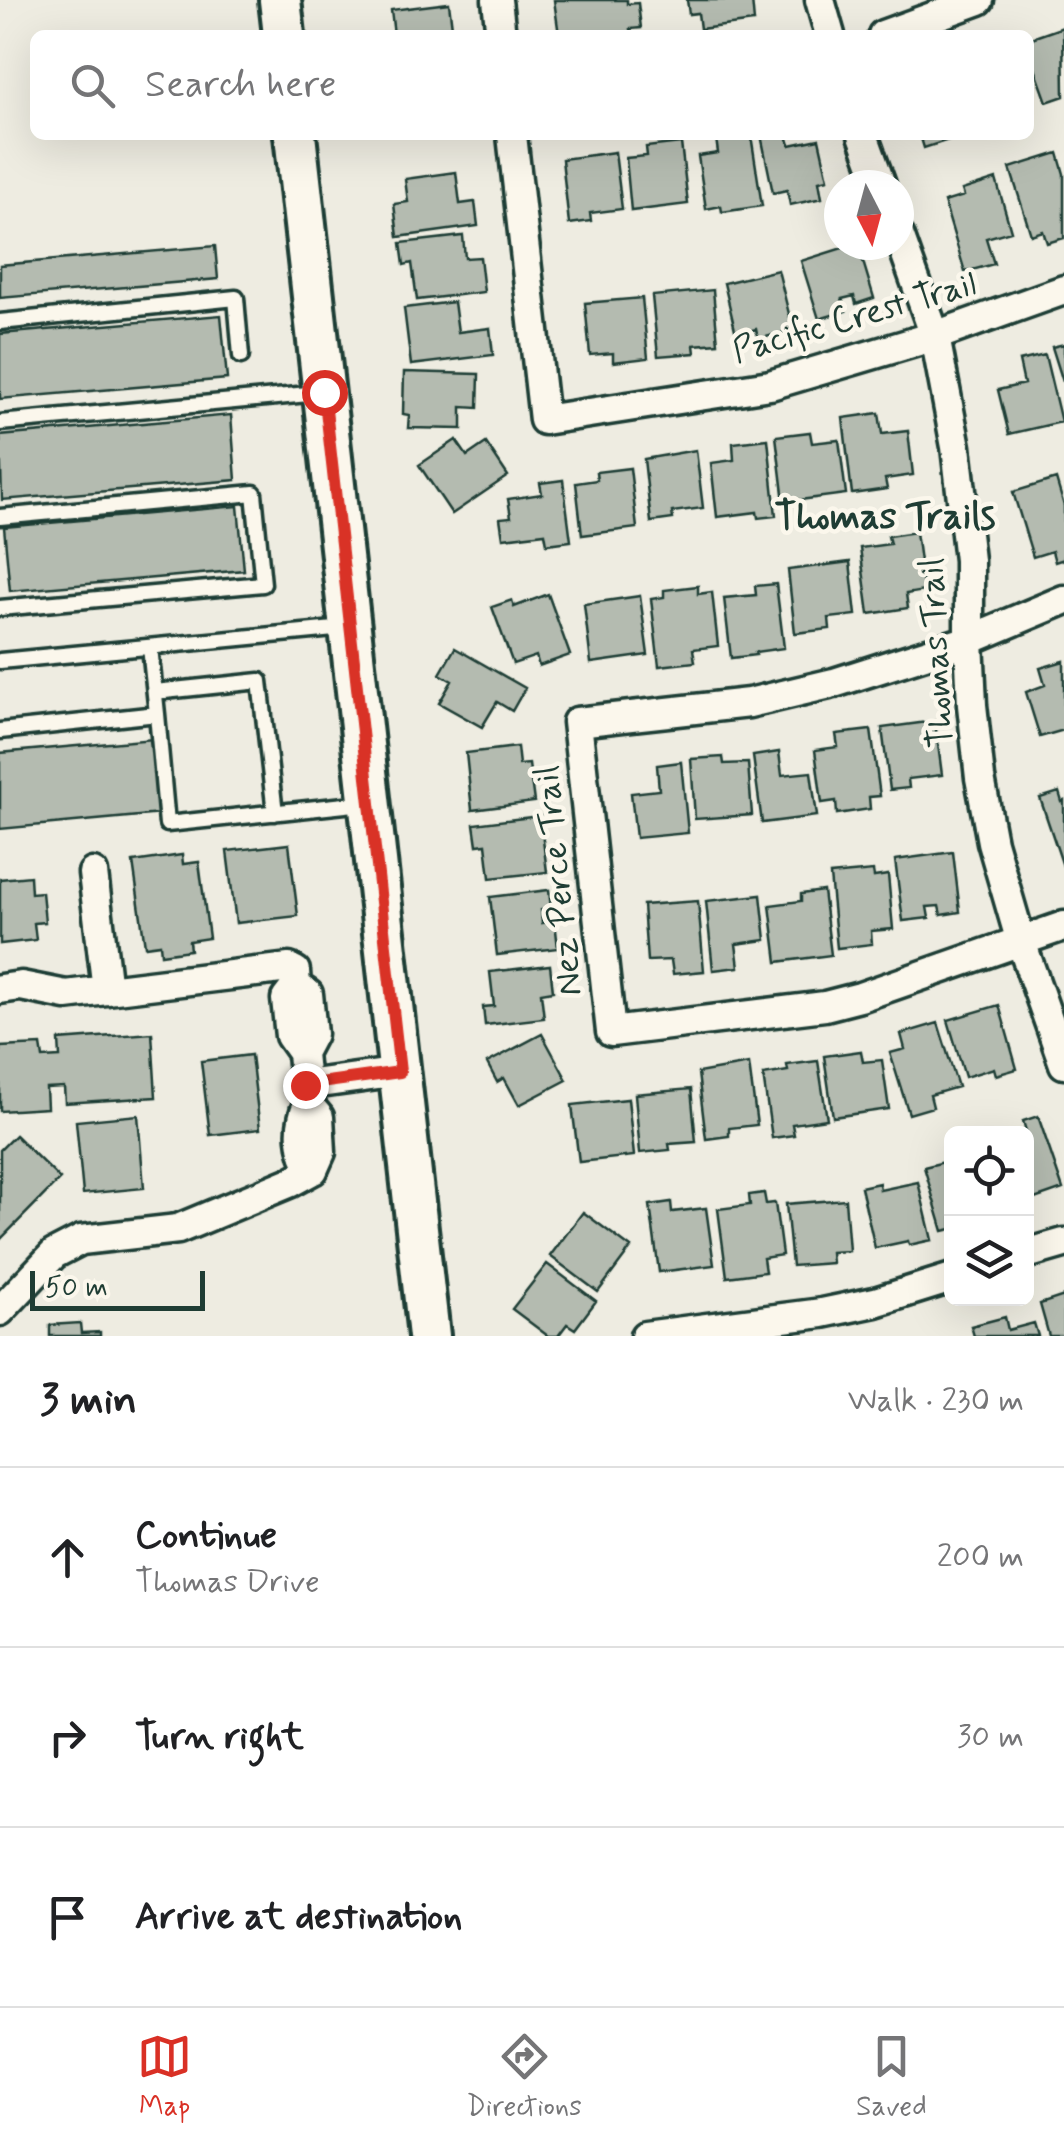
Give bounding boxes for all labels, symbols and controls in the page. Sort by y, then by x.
search box [30,30,1034,140]
icon: search [65,58,120,113]
text: Search here [145,61,336,110]
north arrow [824,170,914,260]
street label: Pacific Crest Trail [727,261,982,375]
route start [302,370,348,416]
district label: Thomas Trails [774,493,996,542]
street label: Thomas Trail [909,557,965,749]
street label: Nez Perce Trail [524,763,594,998]
route end [283,1063,329,1109]
map controls [944,1126,1034,1306]
button: locate [944,1126,1034,1216]
button: layers [944,1216,1034,1306]
scale bar [30,1266,205,1310]
text: 50 m [45,1270,108,1307]
text: 3 min [40,1374,137,1429]
text: Walk · 230 m [848,1380,1024,1422]
text: Continue [135,1512,277,1561]
icon: ahead [40,1530,95,1585]
text: 200 m [937,1536,1024,1578]
text: Thomas Drive [135,1561,320,1603]
icon: right [40,1710,95,1765]
text: Turn right [135,1713,304,1762]
text: 30 m [957,1716,1024,1758]
icon: arrive [40,1890,95,1945]
text: Arrive at destination [135,1893,462,1942]
tab: Map [137,2029,192,2126]
tab: Directions [467,2029,582,2126]
tab: Saved [856,2029,927,2126]

